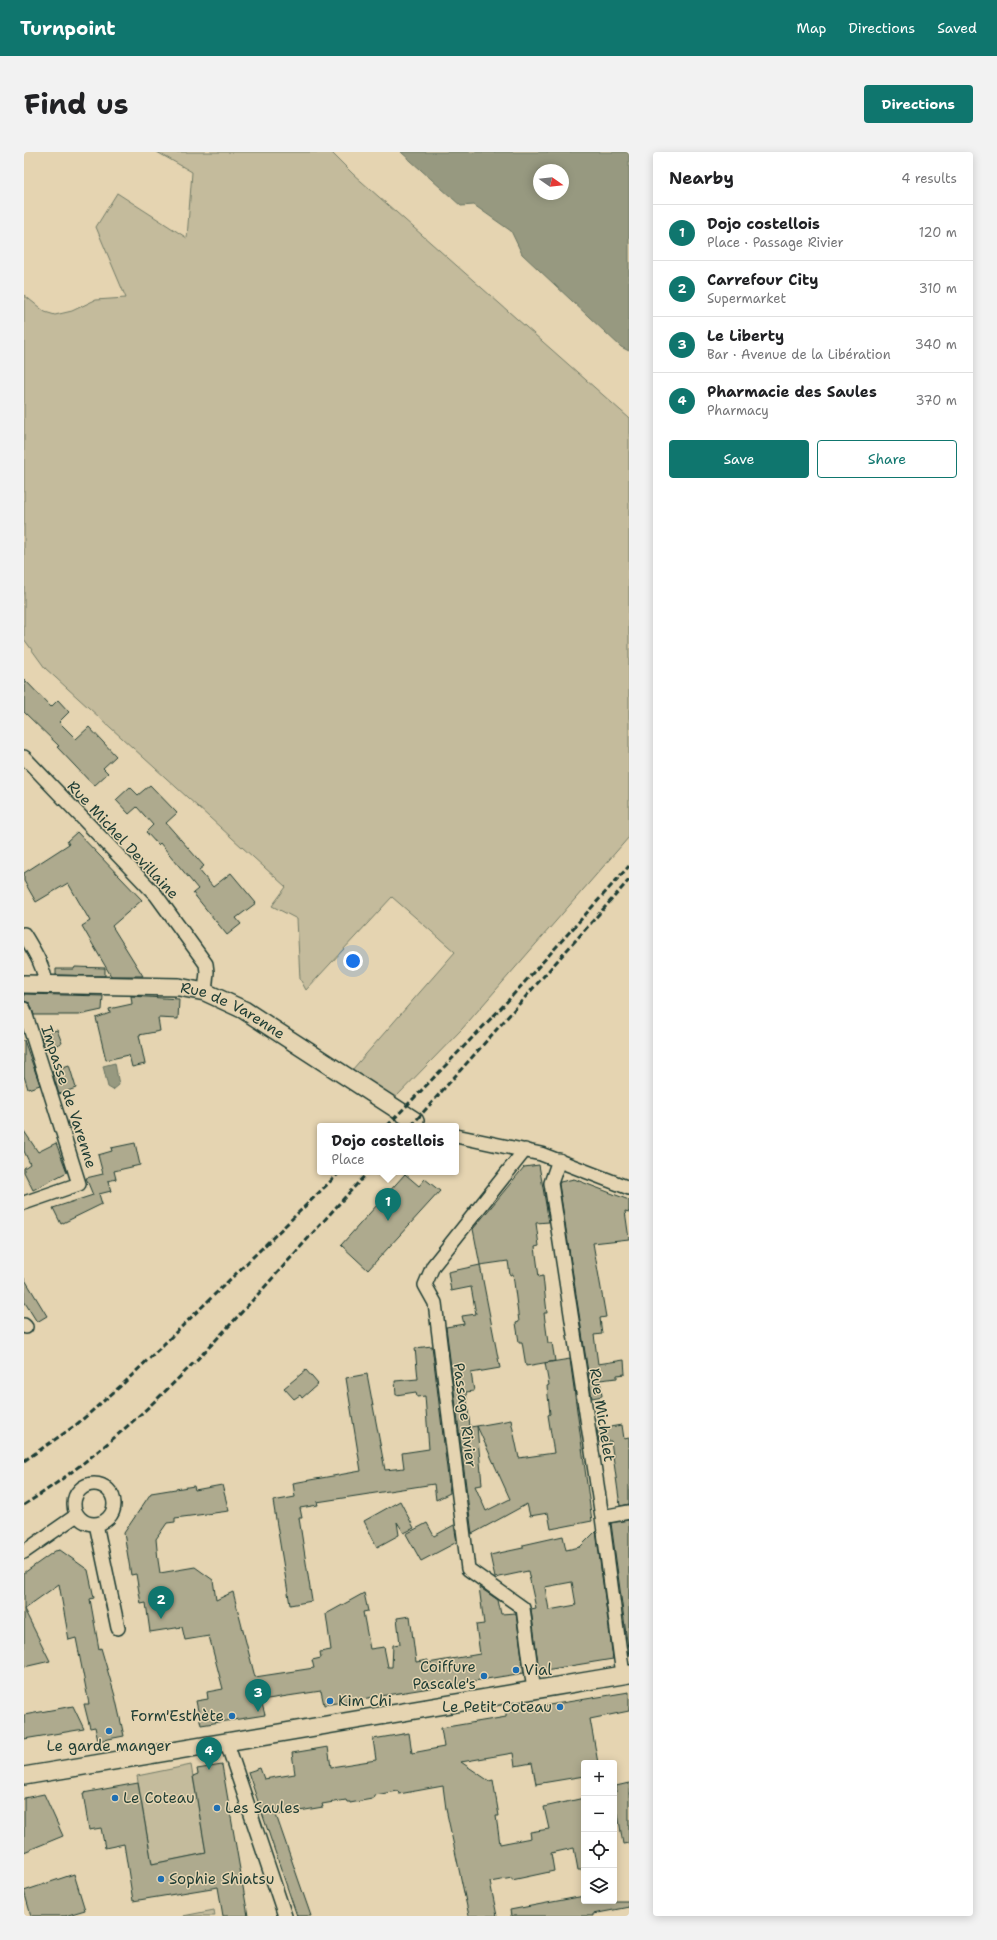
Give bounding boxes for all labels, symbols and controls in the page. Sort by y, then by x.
text: Turnpoint [20,16,116,41]
text: Map [797,19,827,37]
text: Directions [849,19,915,37]
text: Saved [937,19,977,37]
text: Find us [24,85,129,123]
button: Directions [864,85,973,123]
north arrow [533,164,569,200]
text: Nearby [669,167,734,189]
text: 4 results [901,170,957,187]
text: Dojo costellois [707,214,820,234]
text: 1 [679,224,685,241]
text: 120 m [919,224,957,241]
text: Place · Passage Rivier [707,234,844,251]
text: Carrefour City [707,270,818,290]
text: 2 [677,280,687,297]
text: 310 m [919,280,957,297]
text: Supermarket [707,290,786,307]
text: Le Liberty [707,326,784,346]
text: 3 [677,336,687,353]
text: 340 m [915,336,957,353]
text: Bar · Avenue de la Libération [707,346,891,363]
text: Pharmacie des Saules [707,382,877,402]
text: 4 [677,392,687,409]
text: 370 m [915,392,957,409]
text: Pharmacy [707,402,769,419]
button: Save [669,440,809,478]
button: Share [817,440,957,478]
street label: Rue Michel Devillaine [63,777,183,903]
your location [343,951,363,971]
street label: Rue de Varenne [179,977,289,1044]
street label: Impasse de Varenne [37,1023,101,1171]
popup [317,1123,459,1175]
text: Dojo costellois [331,1131,445,1151]
text: Place [331,1151,365,1168]
pin: 1 [375,1188,401,1221]
street label: Passage Rivier [449,1362,481,1468]
street label: Rue Michelet [585,1367,619,1463]
pin: 2 [148,1586,174,1619]
place label: Coiffure Pascale's [413,1657,476,1694]
place label: Vial [524,1660,552,1680]
marker: Vial [511,1665,521,1675]
marker: Coiffure Pascale's [479,1671,489,1681]
pin: 3 [245,1679,271,1712]
place label: Kim Chi [338,1691,392,1711]
marker: Kim Chi [325,1696,335,1706]
place label: Le Petit Coteau [442,1697,552,1717]
marker: Le Petit Coteau [555,1702,565,1712]
place label: Form'Esthète [131,1706,224,1726]
marker: Form'Esthète [227,1711,237,1721]
marker: Le garde manger [104,1726,114,1736]
place label: Le garde manger [47,1736,171,1756]
pin: 4 [196,1737,222,1770]
map controls [581,1760,617,1904]
button: + [581,1760,617,1796]
place label: Le Coteau [123,1788,195,1808]
marker: Le Coteau [110,1793,120,1803]
button: − [581,1796,617,1832]
place label: Les Saules [225,1798,300,1818]
marker: Les Saules [212,1803,222,1813]
button: locate [581,1832,617,1868]
button: layers [581,1868,617,1904]
place label: Sophie Shiatsu [169,1869,274,1889]
marker: Sophie Shiatsu [156,1874,166,1884]

